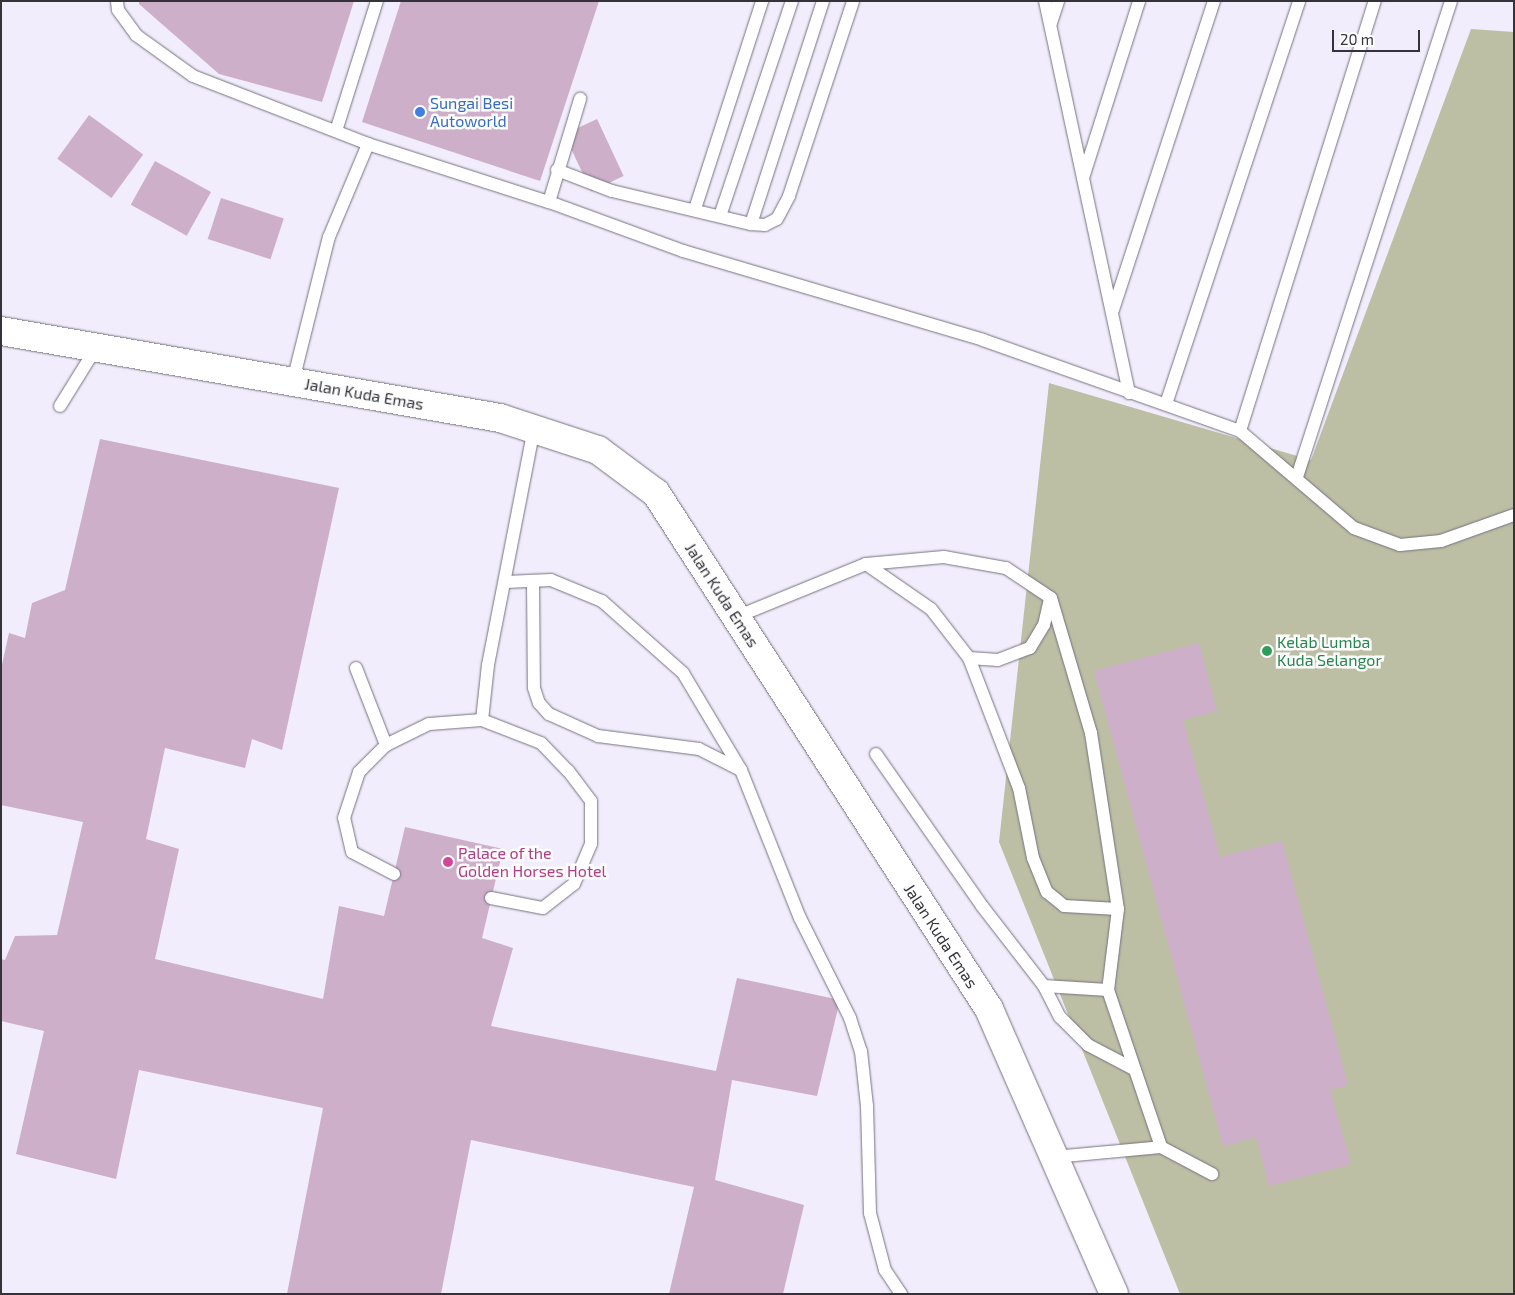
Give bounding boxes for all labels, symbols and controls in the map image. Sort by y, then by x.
scale bar [1335,20,1422,52]
text: 20 m [1340,30,1374,48]
place label: Sungai Besi Autoworld [430,93,513,131]
marker: Sungai Besi Autoworld [414,106,426,118]
street label: Jalan Kuda Emas [303,374,425,414]
street label: Jalan Kuda Emas [681,539,763,651]
place label: Kelab Lumba Kuda Selangor [1277,632,1382,670]
marker: Kelab Lumba Kuda Selangor [1261,645,1273,657]
place label: Palace of the Golden Horses Hotel [458,843,606,881]
marker: Palace of the Golden Horses Hotel [442,856,454,868]
street label: Jalan Kuda Emas [900,880,982,992]

